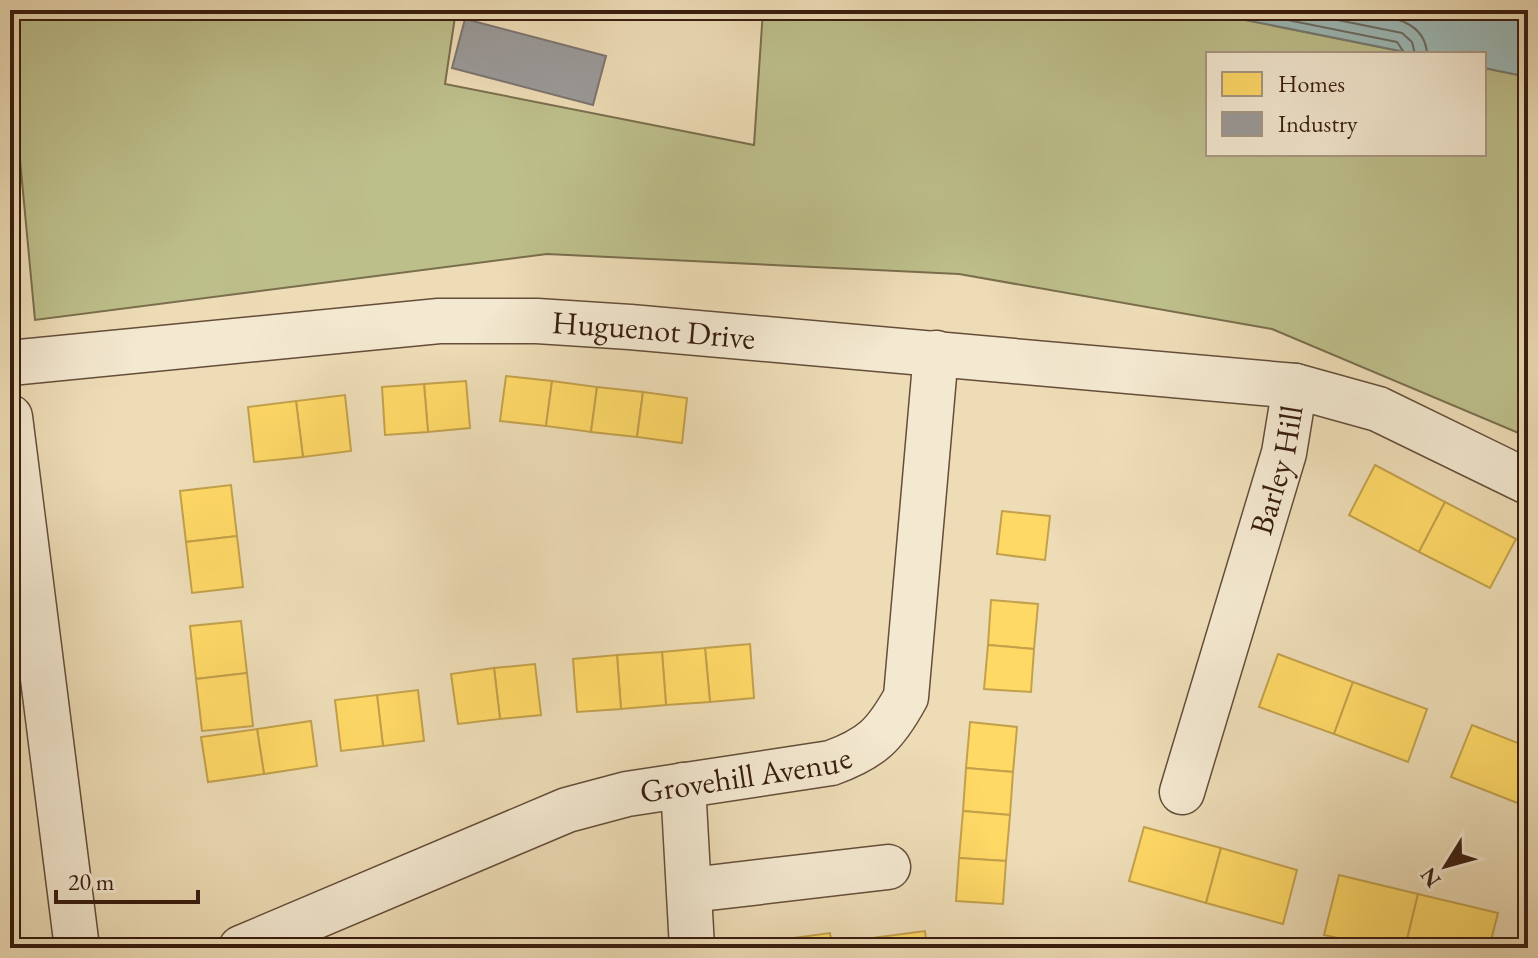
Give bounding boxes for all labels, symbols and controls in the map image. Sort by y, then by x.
legend [1206,52,1486,156]
text: Homes [1278,68,1345,99]
text: Industry [1278,108,1358,139]
street label: Huguenot Drive [551,301,757,359]
street label: Barley Hill [1240,402,1313,540]
street label: Grovehill Avenue [637,736,858,813]
north arrow [1406,826,1486,906]
scale bar [56,854,198,904]
text: N [1413,862,1447,894]
text: 20 m [68,866,115,897]

